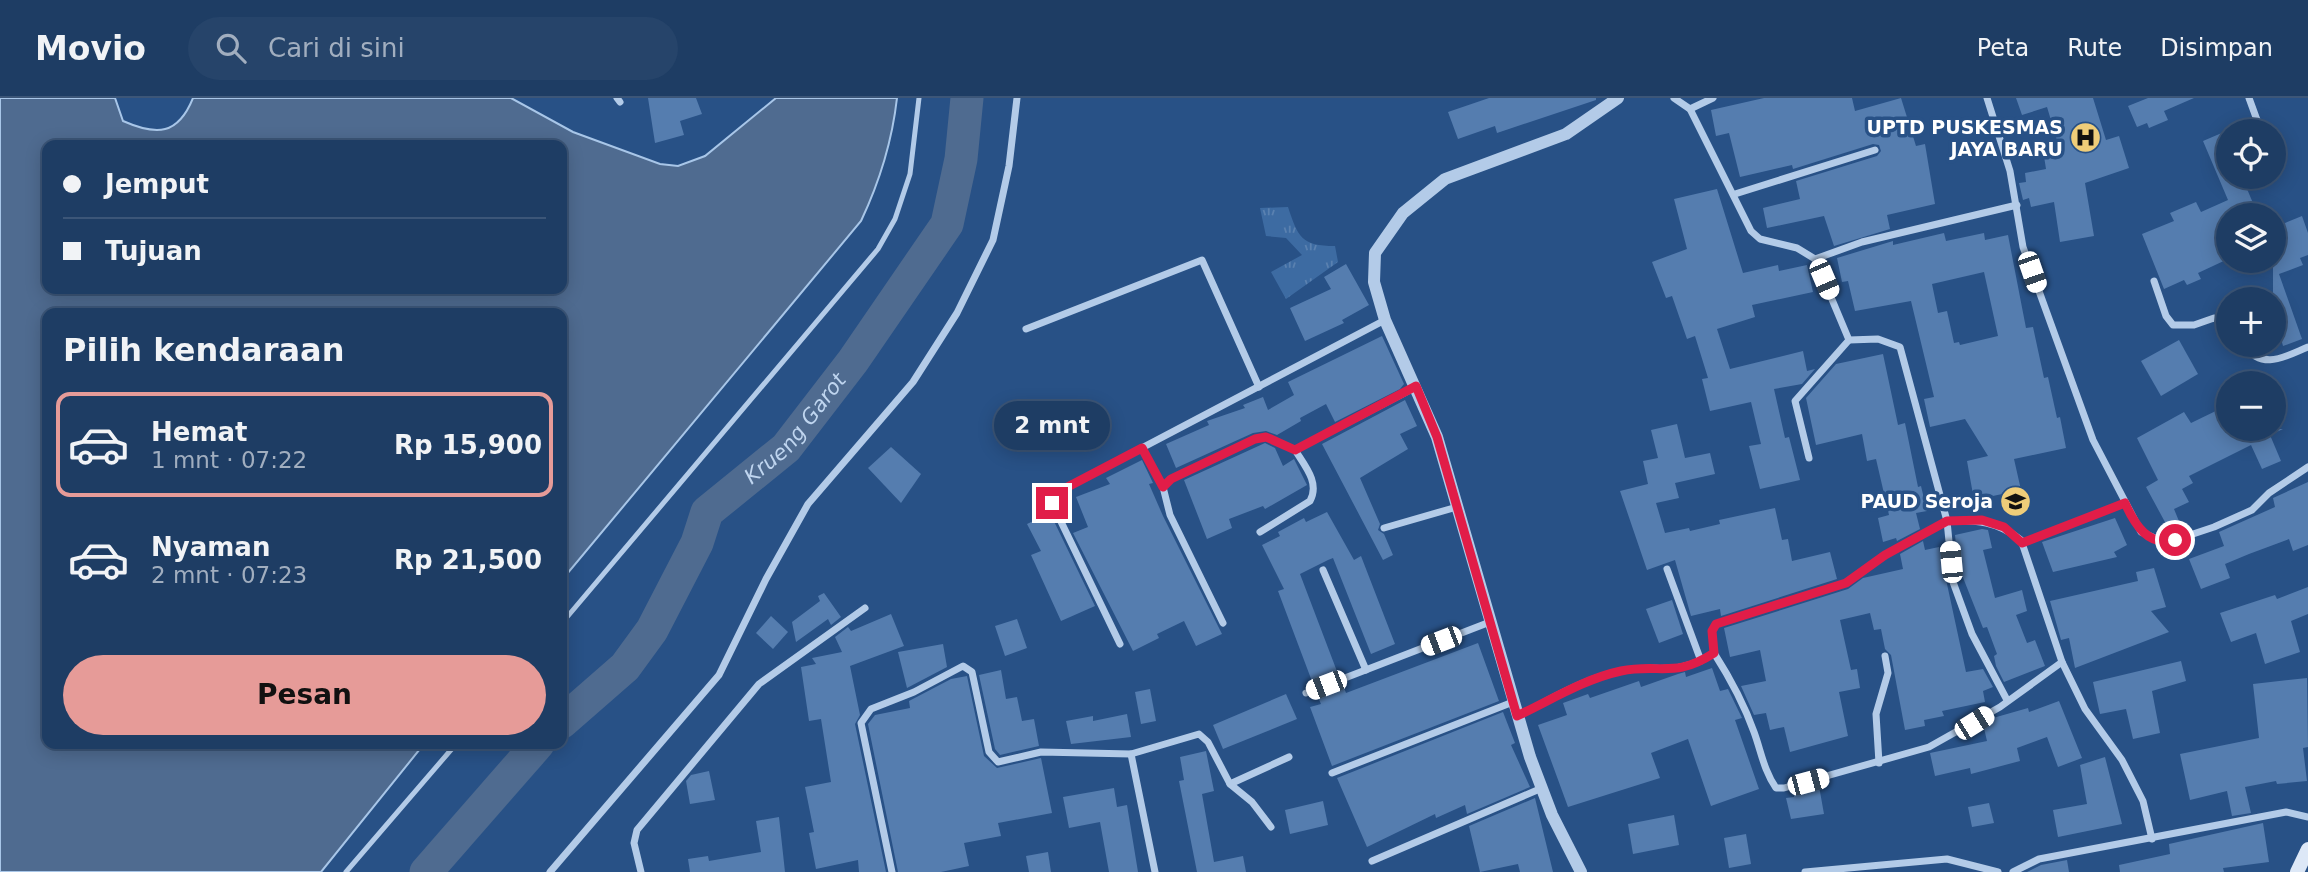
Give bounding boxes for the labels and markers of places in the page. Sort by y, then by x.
place label: UPTD PUSKESMAS JAYA BARU [1867,116,2063,160]
hospital icon: UPTD PUSKESMAS JAYA BARU [2069,121,2103,155]
school or university icon: PAUD Seroja [1999,484,2033,518]
place label: PAUD Seroja [1861,490,1993,512]

